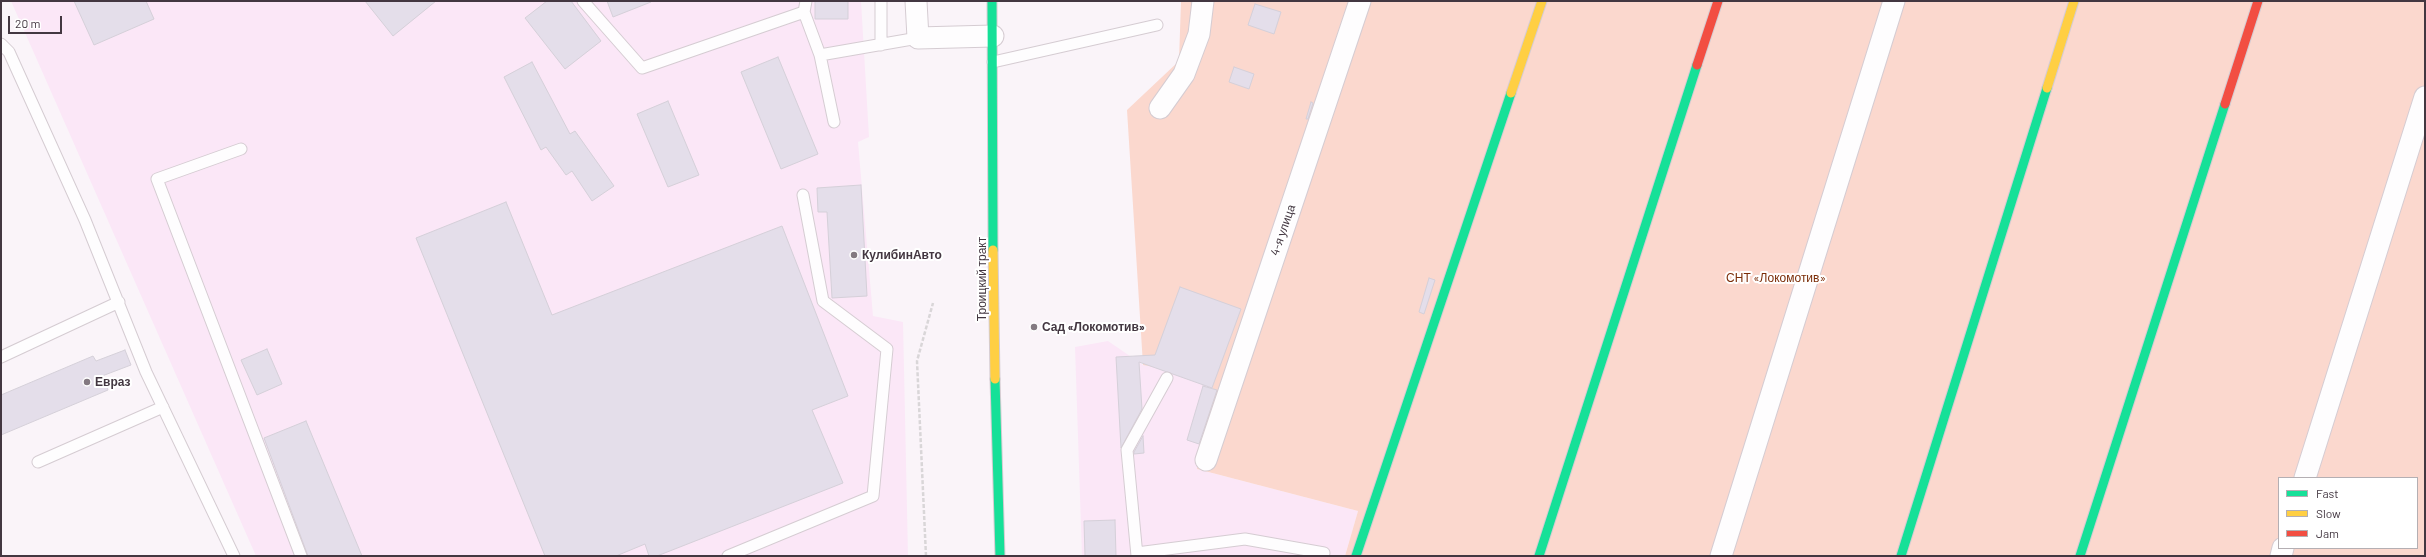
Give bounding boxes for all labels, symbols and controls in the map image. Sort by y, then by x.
scale bar [10,8,64,34]
text: 20 m [15,16,41,30]
street label: 4-я улица [1268,202,1298,258]
street label: Троицкий тракт [975,237,989,321]
place label: КулибинАвто [862,248,942,262]
marker: КулибинАвто [849,250,859,260]
park label: СНТ «Локомотив» [1726,271,1826,285]
place label: Сад «Локомотив» [1042,320,1145,334]
marker: Сад «Локомотив» [1029,322,1039,332]
place label: Евраз [95,375,130,389]
marker: Евраз [82,377,92,387]
legend [2278,477,2418,549]
text: Fast [2316,486,2339,500]
text: Slow [2316,506,2341,520]
text: Jam [2316,526,2339,540]

